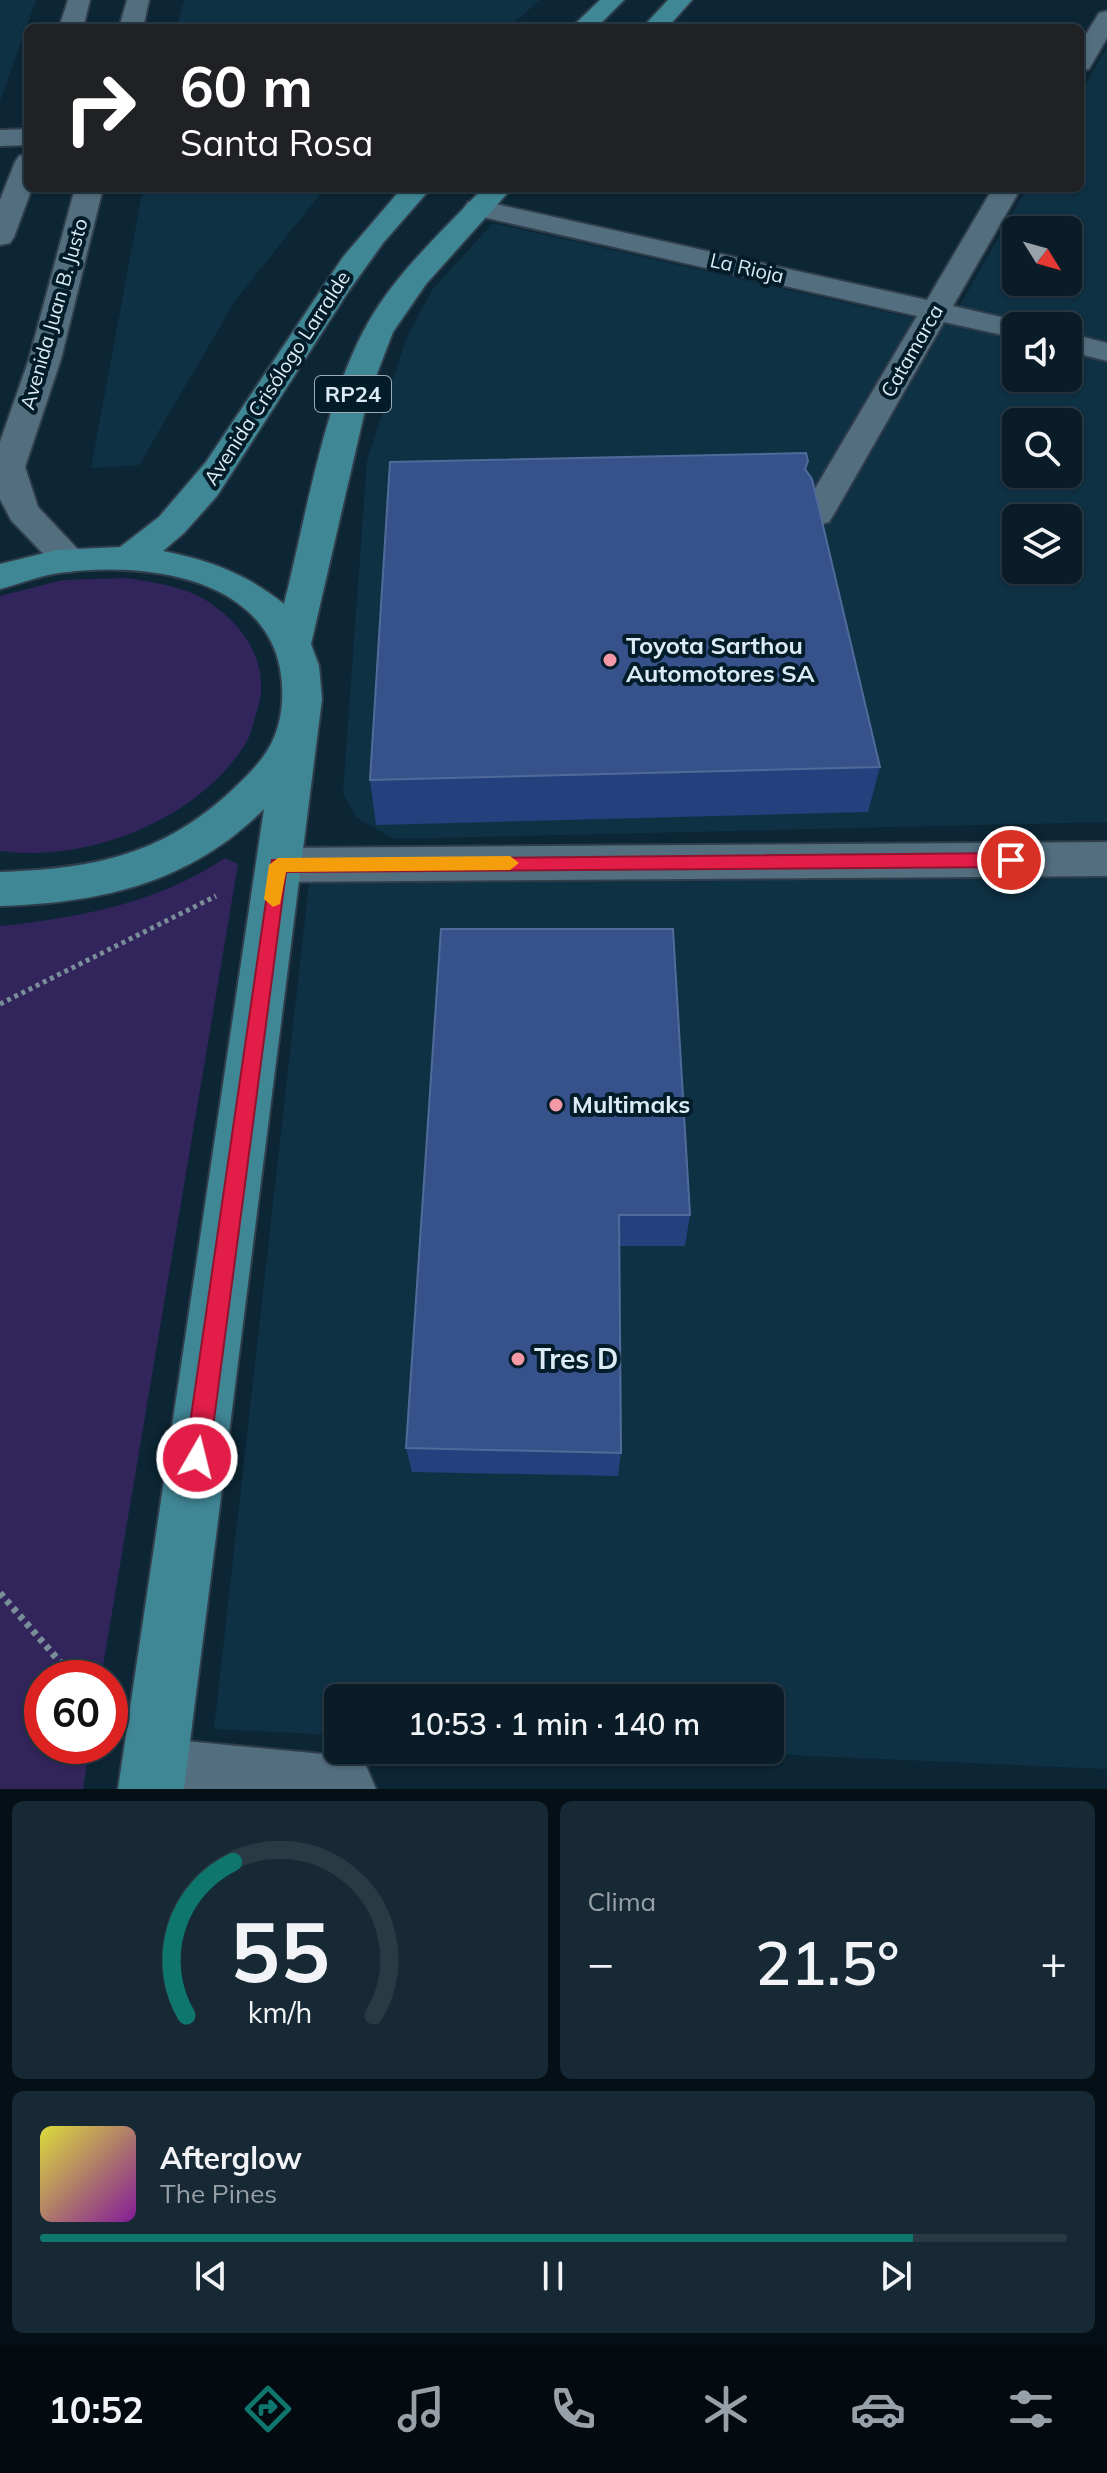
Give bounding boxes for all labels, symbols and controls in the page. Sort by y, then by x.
text: 60 m [180,51,313,121]
icon: right [48,56,152,160]
text: Santa Rosa [180,120,373,165]
street label: Avenida Juan B. Justo [14,215,93,412]
north arrow [1002,216,1082,296]
map controls [1002,216,1082,584]
street label: La Rioja [708,247,786,288]
street label: Avenida Crisólogo Larralde [198,266,355,489]
street label: Catamarca [875,300,948,402]
button: sound [1002,312,1082,392]
road number: RP24 [315,376,391,412]
button: search [1002,408,1082,488]
button: layers [1002,504,1082,584]
place label: Toyota Sarthou Automotores SA [626,630,815,688]
marker: Toyota Sarthou Automotores SA [601,651,619,669]
pin [977,826,1045,894]
icon: arrive [989,838,1033,882]
place label: Multimaks [572,1089,690,1119]
marker: Multimaks [547,1096,565,1114]
place label: Tres D [534,1341,618,1376]
marker: Tres D [509,1350,527,1368]
position arrow [155,1416,239,1500]
speed limit sign: 60 [24,1660,128,1764]
text: 10:53 · 1 min · 140 m [408,1705,700,1743]
text: Clima [588,1885,656,1918]
text: 55 [230,1898,330,2003]
text: 21.5° [755,1925,900,2000]
text: − [588,1935,614,1990]
text: + [1041,1935,1067,1990]
text: km/h [247,1994,312,2030]
text: Afterglow [160,2139,302,2177]
text: The Pines [160,2177,277,2210]
icon: previous [189,2254,233,2298]
icon: pause [531,2254,575,2298]
icon: next [874,2254,918,2298]
icon: directions [240,2381,296,2437]
icon: music [393,2381,449,2437]
icon: phone [545,2381,601,2437]
icon: climate [698,2381,754,2437]
icon: car [850,2381,906,2437]
icon: filters [1003,2381,1059,2437]
text: 10:52 [48,2387,144,2432]

